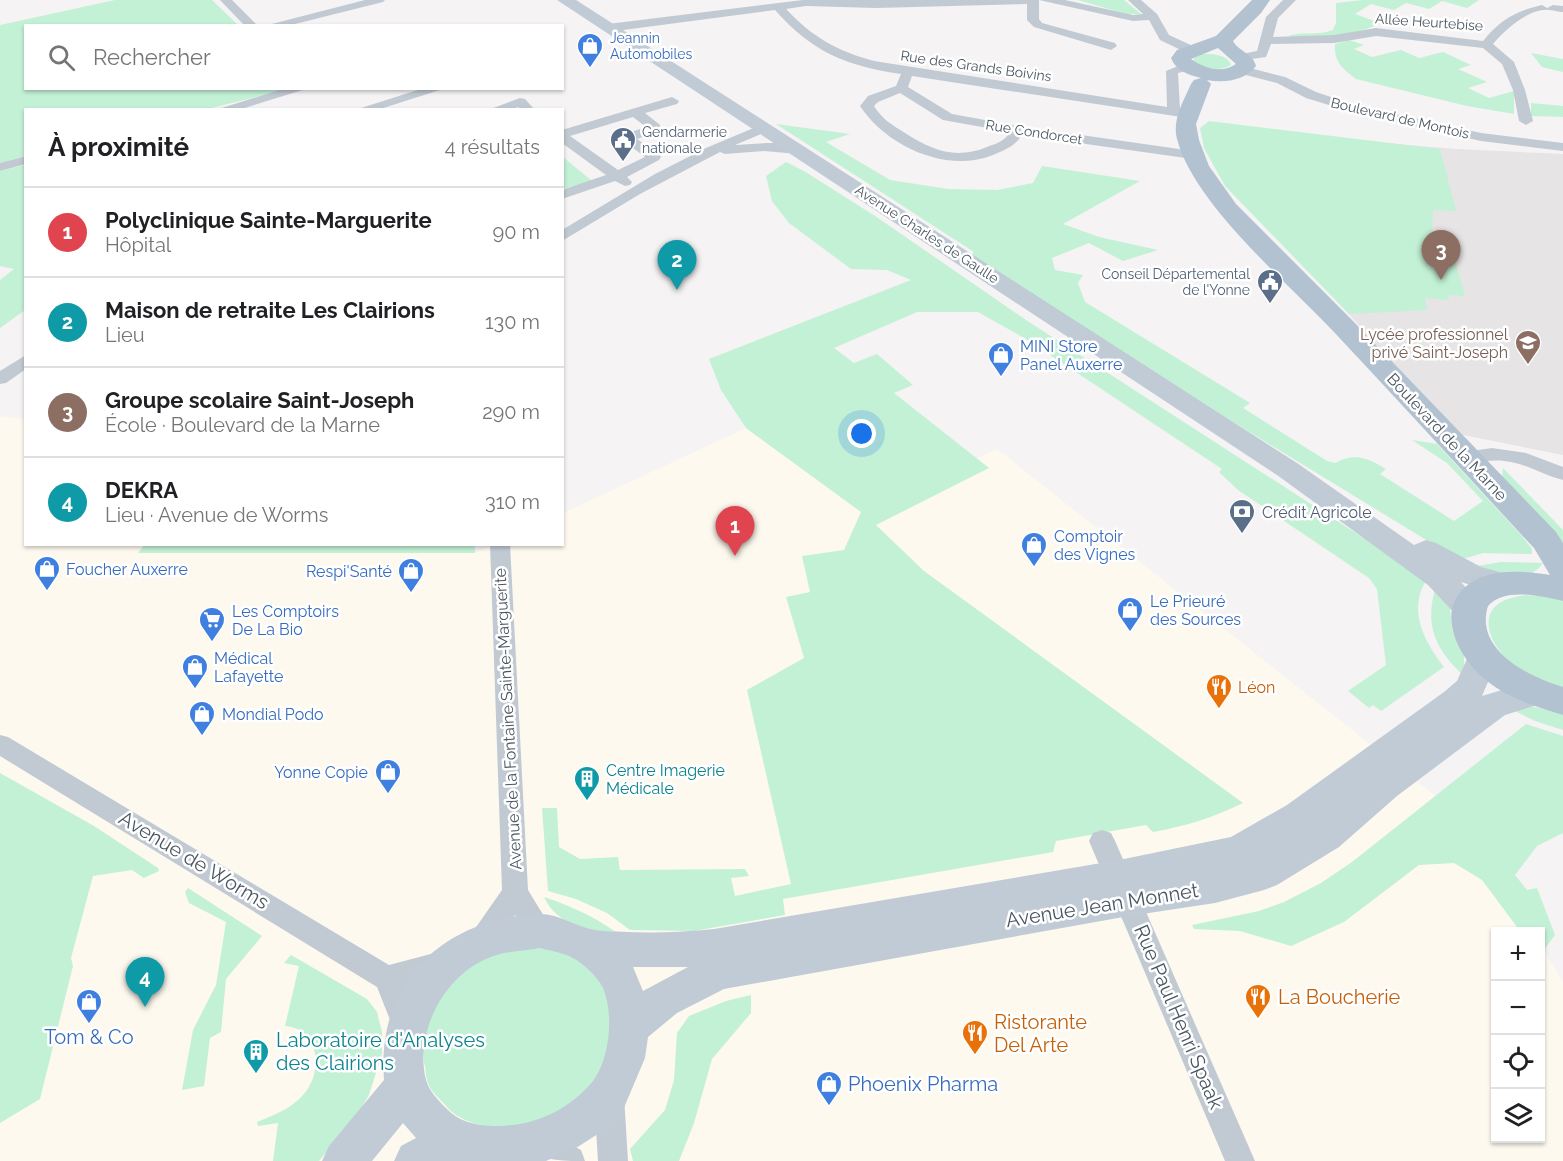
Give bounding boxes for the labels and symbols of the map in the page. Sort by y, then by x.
street label: Allée Heurtebise [1374,10,1484,34]
place label: Jeannin Automobiles [610,30,692,62]
shop icon: Jeannin Automobiles [575,31,605,69]
street label: Rue des Grands Boivins [899,47,1053,85]
street label: Boulevard de Montois [1329,94,1471,142]
street label: Rue Condorcet [985,116,1084,148]
place label: Gendarmerie nationale [642,124,727,156]
public building icon: Gendarmerie nationale [608,125,638,163]
street label: Avenue Charles de Gaulle [852,182,1002,286]
pin: 3 [1422,230,1460,280]
pin: 2 [658,240,696,290]
place label: Conseil Départemental de l'Yonne [1101,266,1250,298]
public building icon: Conseil Départemental de l'Yonne [1255,267,1285,305]
place label: Lycée professionnel privé Saint-Joseph [1360,325,1509,362]
school or university icon: Lycée professionnel privé Saint-Joseph [1513,328,1543,366]
place label: MINI Store Panel Auxerre [1020,337,1122,374]
shop icon: MINI Store Panel Auxerre [986,340,1016,378]
street label: Boulevard de la Marne [1383,369,1511,505]
your location [847,419,876,448]
bank icon: Crédit Agricole [1227,497,1257,535]
place label: Crédit Agricole [1262,503,1372,522]
pin: 1 [716,506,754,556]
place label: Comptoir des Vignes [1054,527,1136,564]
shop icon: Comptoir des Vignes [1019,530,1049,568]
shop icon: Foucher Auxerre [32,554,62,592]
shop icon: Respi'Santé [396,556,426,594]
place label: Foucher Auxerre [66,560,188,579]
place label: Respi'Santé [306,562,392,581]
street label: Avenue de la Fontaine Sainte-Marguerite [491,568,525,870]
place label: Le Prieuré des Sources [1150,592,1241,629]
shop icon: Le Prieuré des Sources [1115,595,1145,633]
place label: Les Comptoirs De La Bio [232,602,339,639]
supermarket icon: Les Comptoirs De La Bio [197,605,227,643]
place label: Médical Lafayette [214,649,283,686]
shop icon: Médical Lafayette [180,652,210,690]
restaurant icon: Léon [1204,672,1234,710]
place label: Léon [1238,678,1275,697]
shop icon: Mondial Podo [187,699,217,737]
place label: Mondial Podo [222,705,324,724]
shop icon: Yonne Copie [373,757,403,795]
place label: Centre Imagerie Médicale [606,761,725,798]
place label: Yonne Copie [274,763,368,782]
building icon: Centre Imagerie Médicale [572,764,602,802]
street label: Avenue de Worms [115,806,273,914]
street label: Avenue Jean Monnet [1004,878,1200,932]
street label: Rue Paul Henri Spaak [1129,921,1229,1113]
pin: 4 [126,958,164,1007]
restaurant icon: La Boucherie [1243,982,1273,1020]
place label: La Boucherie [1278,985,1401,1009]
shop icon: Tom & Co [74,987,104,1025]
place label: Ristorante Del Arte [994,1010,1087,1057]
restaurant icon: Ristorante Del Arte [960,1018,990,1056]
place label: Tom & Co [44,1025,134,1049]
place label: Laboratoire d'Analyses des Clairions [276,1028,485,1075]
building icon: Laboratoire d'Analyses des Clairions [241,1037,271,1075]
shop icon: Phoenix Pharma [814,1069,844,1107]
place label: Phoenix Pharma [848,1072,998,1096]

